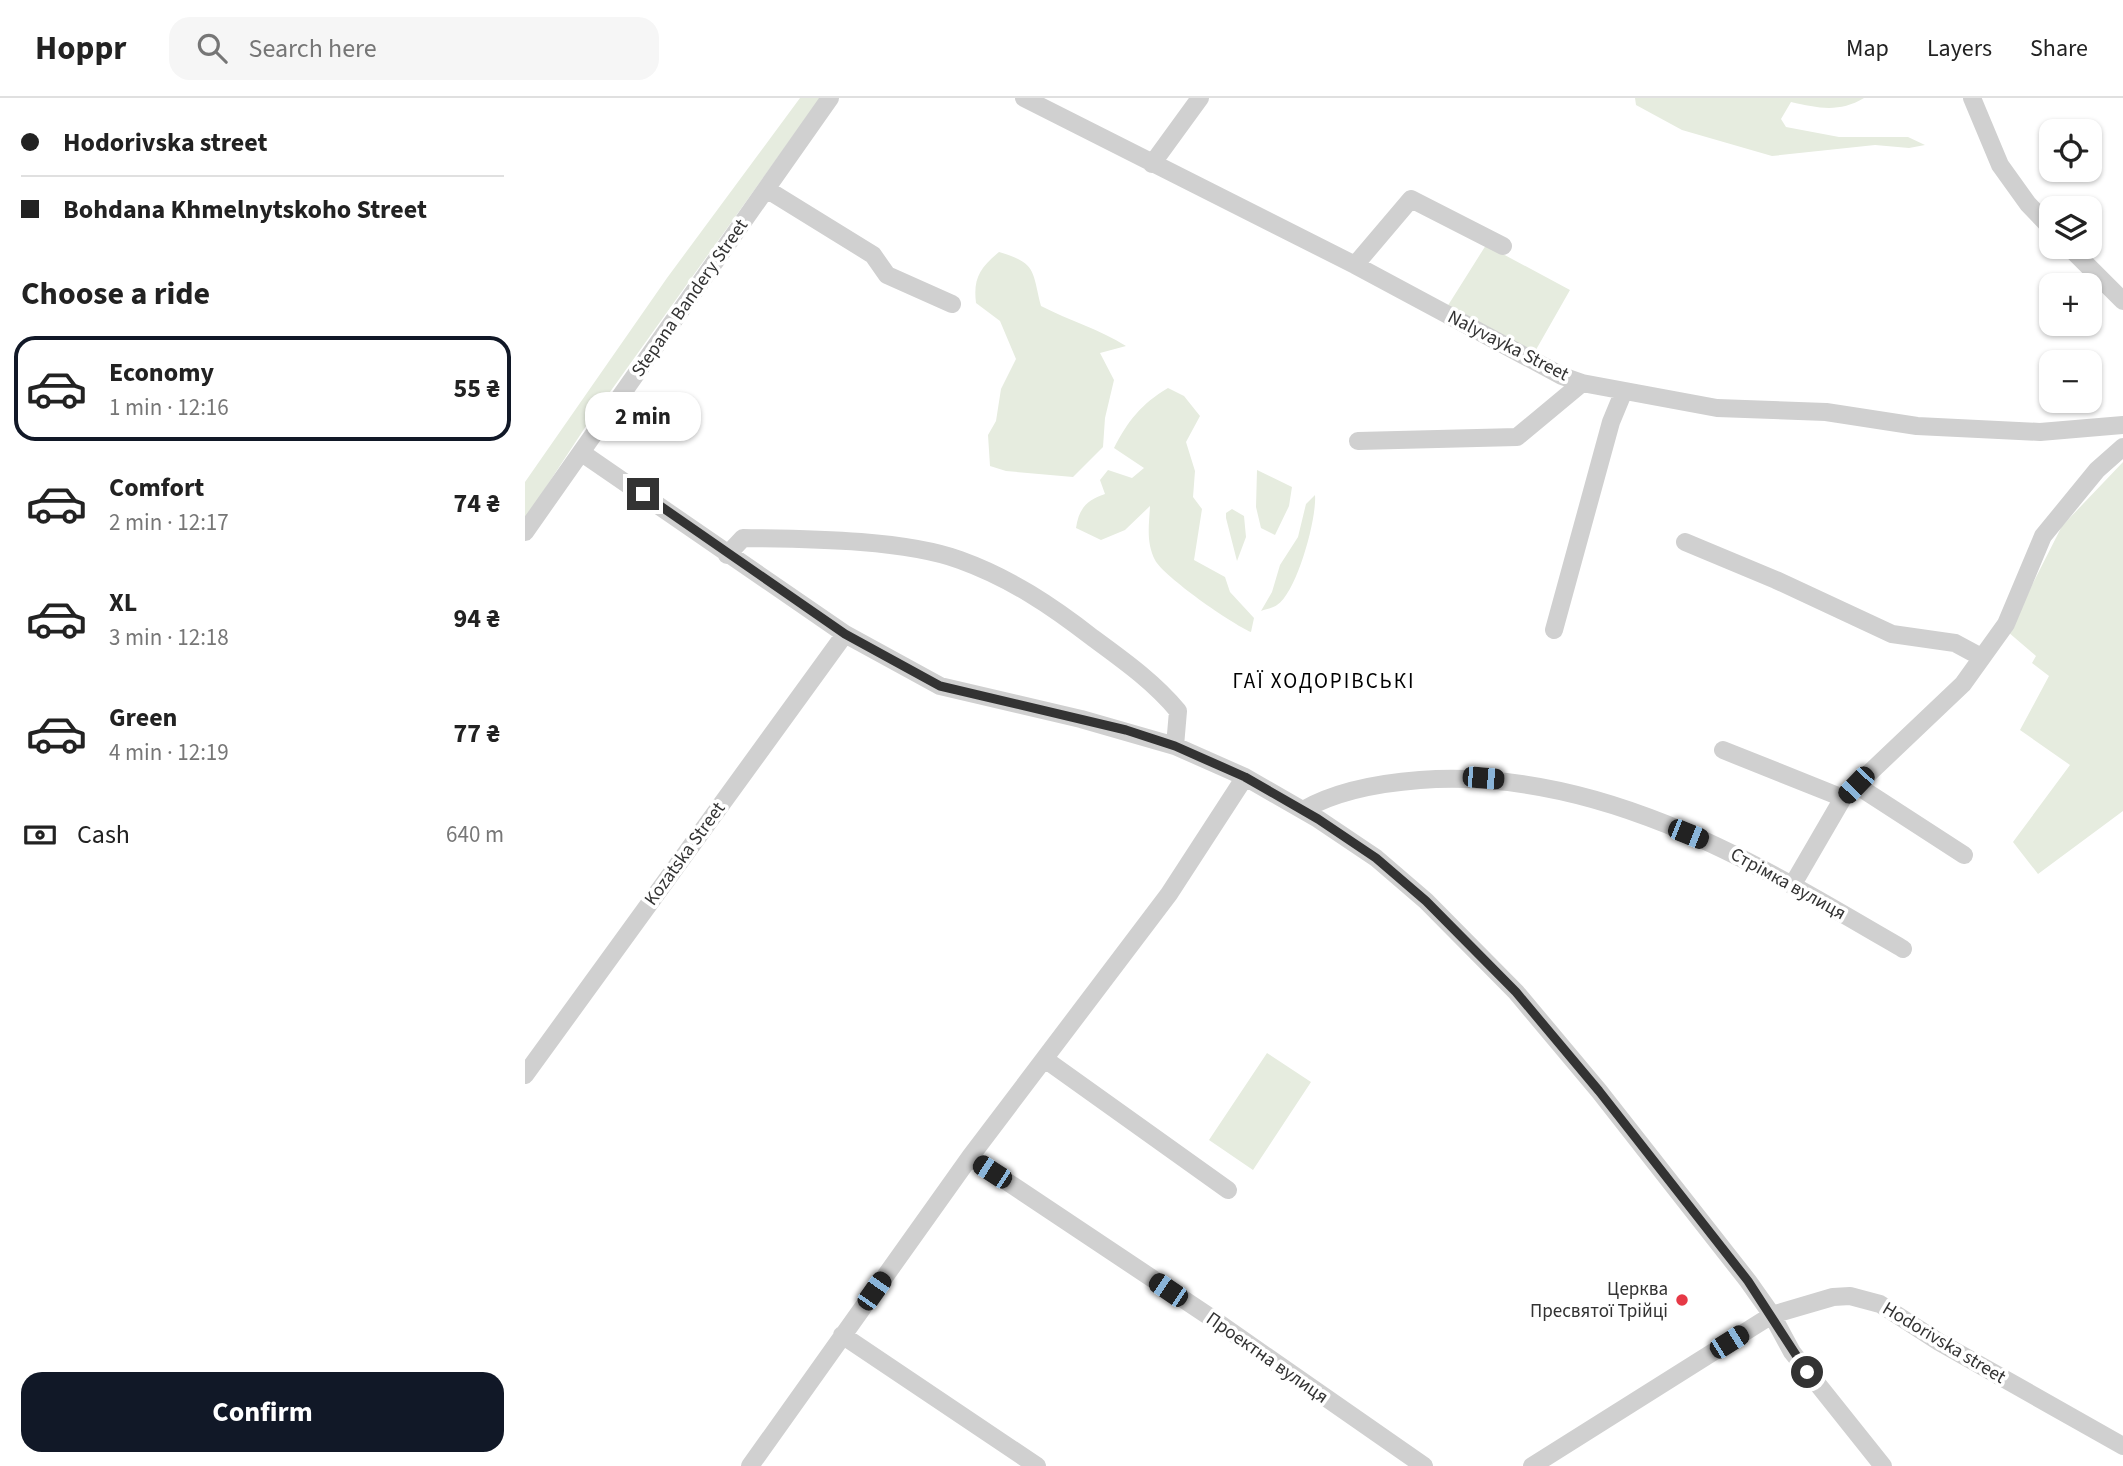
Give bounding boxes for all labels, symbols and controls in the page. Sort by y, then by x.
search box [169,17,659,80]
text: Hoppr [35,25,127,72]
icon: search [193,29,231,67]
text: Search here [249,30,377,67]
text: Map [1846,31,1889,66]
text: Layers [1927,31,1992,66]
text: Share [2030,31,2088,66]
map controls [2039,119,2102,413]
button: locate [2039,119,2102,182]
text: Hodorivska street [63,124,268,161]
text: Bohdana Khmelnytskoho Street [63,191,427,228]
button: layers [2039,196,2102,259]
street label: Stepana Bandery Street [625,213,755,382]
text: Choose a ride [21,271,210,317]
button: + [2039,273,2102,336]
street label: Nalyvayka Street [1443,304,1574,388]
button: − [2039,350,2102,413]
text: Economy [109,354,214,391]
icon: car [25,357,88,420]
text: 55 ₴ [454,370,500,407]
text: 1 min · 12:16 [109,391,229,424]
callout: 2 min [585,392,701,442]
text: 2 min [615,400,671,433]
text: Comfort [109,469,204,506]
icon: car [25,472,88,535]
route end [627,478,659,510]
text: 74 ₴ [454,485,500,522]
text: 2 min · 12:17 [109,506,229,539]
text: XL [109,584,137,621]
icon: car [25,587,88,650]
text: 94 ₴ [454,600,500,637]
text: 3 min · 12:18 [109,621,229,654]
district label: ГАЇ ХОДОРІВСЬКІ [1233,666,1415,696]
text: Green [109,699,177,736]
icon: car [25,702,88,765]
text: 77 ₴ [454,715,500,752]
text: 4 min · 12:19 [109,736,229,769]
car [1834,763,1879,807]
car [1462,766,1505,790]
street label: Kozatska Street [638,796,732,911]
icon: cash [21,816,59,854]
text: Cash [77,816,130,853]
car [1665,816,1712,852]
text: 640 m [446,818,504,851]
street label: Стрімка вулиця [1725,841,1851,927]
car [969,1152,1016,1192]
car [854,1268,895,1314]
car [1145,1270,1192,1310]
place label: Церква Пресвятої Трійці [1530,1276,1668,1325]
marker: Церква Пресвятої Трійці [1674,1292,1690,1308]
street label: Hodorivska street [1877,1295,2011,1391]
street label: Проектна вулиця [1200,1306,1334,1410]
car [1706,1322,1753,1362]
route start [1791,1356,1823,1388]
button: Confirm [21,1372,504,1452]

